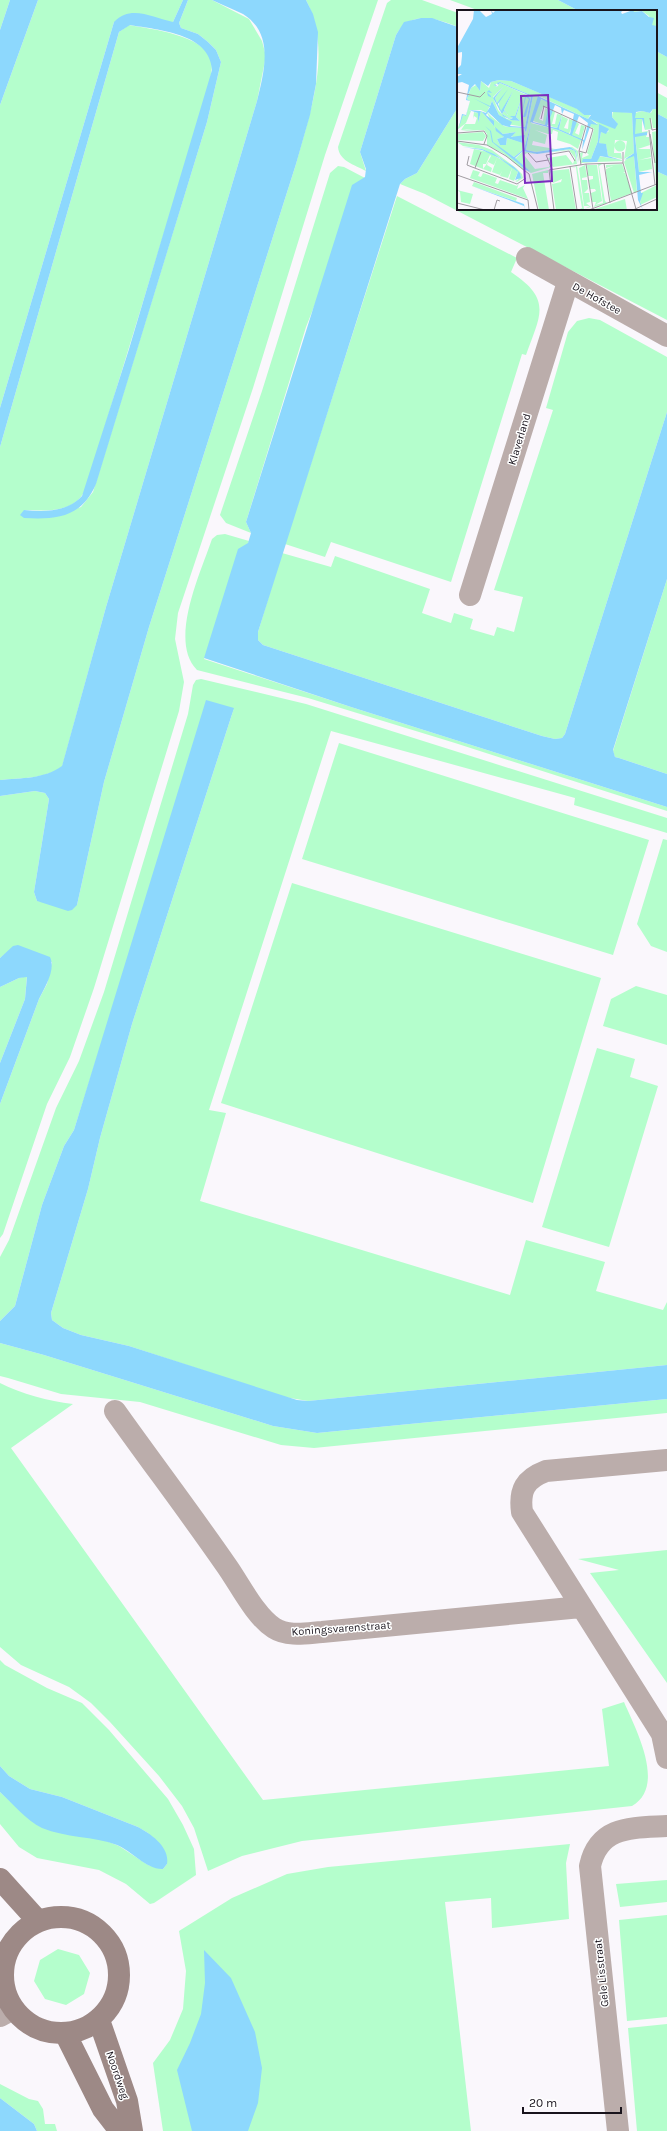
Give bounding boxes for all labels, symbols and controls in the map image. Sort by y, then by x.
inset map [457,10,657,210]
street label: De Hofstee [570,280,624,317]
street label: Klaverland [505,412,533,467]
street label: Koningsvarenstraat [291,1619,391,1638]
street label: Gele Lisstraat [591,1938,612,2008]
street label: Noordweg [103,2049,132,2102]
scale bar [523,2089,621,2115]
text: 20 m [529,2096,557,2110]

